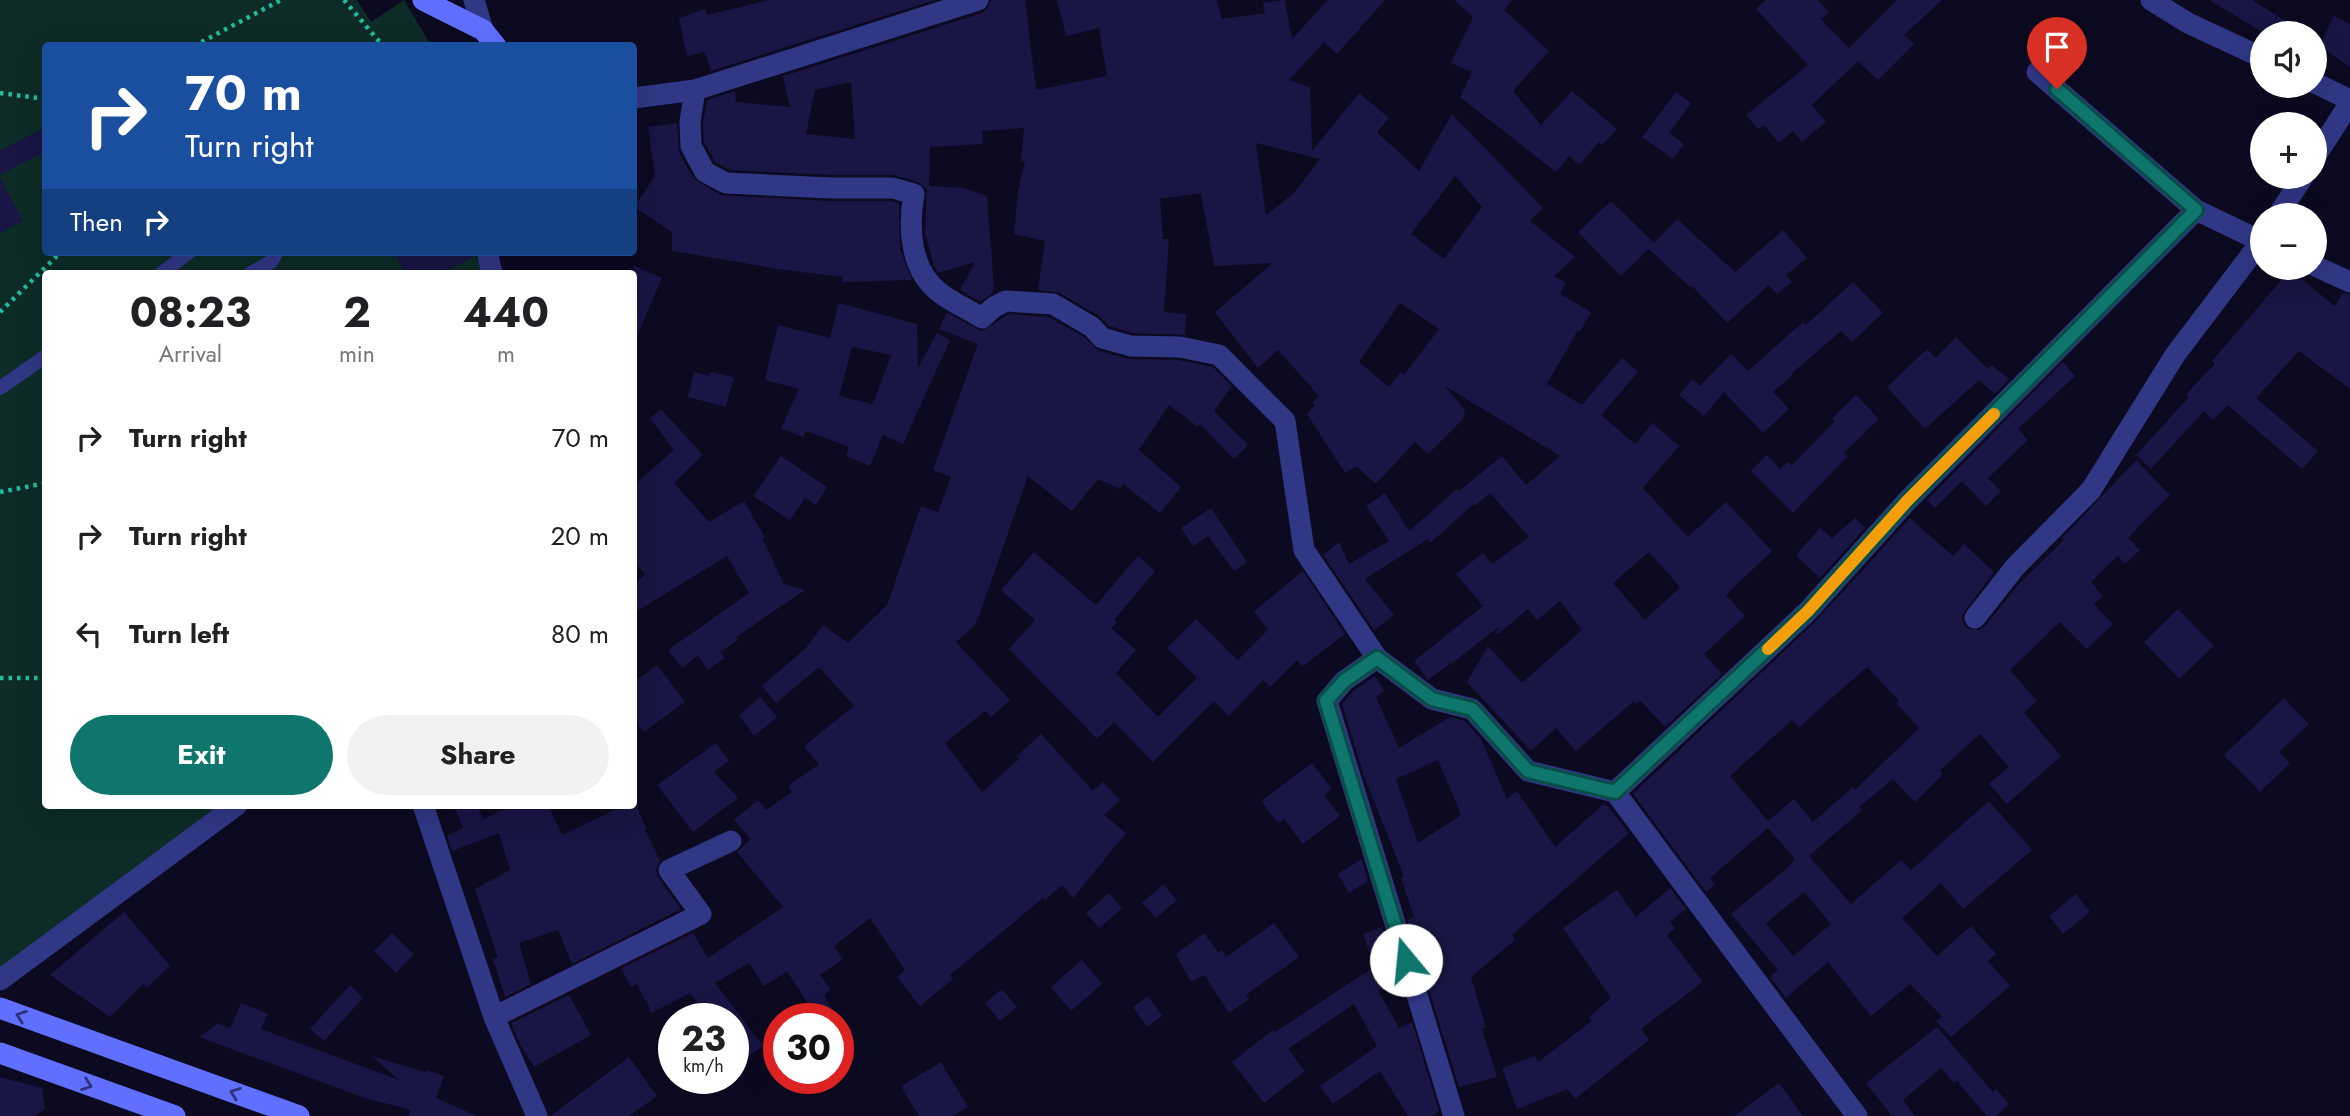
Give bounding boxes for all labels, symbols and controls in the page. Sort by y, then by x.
pin [2027,17,2087,89]
map controls [2250,21,2327,280]
button: sound [2250,21,2327,98]
icon: arrive [2038,28,2076,66]
text: 70 m [185,58,302,128]
icon: right [70,70,161,161]
button: + [2250,112,2327,189]
text: Turn right [185,123,314,169]
text: Then [70,203,123,241]
icon: right [137,203,175,241]
button: − [2250,203,2327,280]
text: 08:23 [130,282,251,343]
text: 2 [343,282,371,343]
text: 440 [463,282,549,343]
text: Arrival [159,337,222,371]
text: min [339,337,375,371]
text: m [497,337,515,371]
icon: right [70,419,108,457]
text: Turn right [129,419,247,457]
text: 70 m [552,419,609,457]
icon: right [70,517,108,555]
text: Turn right [129,517,247,555]
text: 20 m [551,517,609,555]
icon: left [70,615,108,653]
text: Turn left [129,615,229,653]
text: 80 m [551,615,609,653]
button: Exit [70,715,333,795]
button: Share [347,715,609,795]
position arrow [1369,923,1443,997]
speed limit sign: 30 [763,1003,854,1094]
one-way arrow [16,1010,28,1024]
text: 23 [681,1014,726,1064]
text: km/h [683,1053,724,1079]
one-way arrow [81,1077,93,1091]
one-way arrow [230,1087,242,1101]

